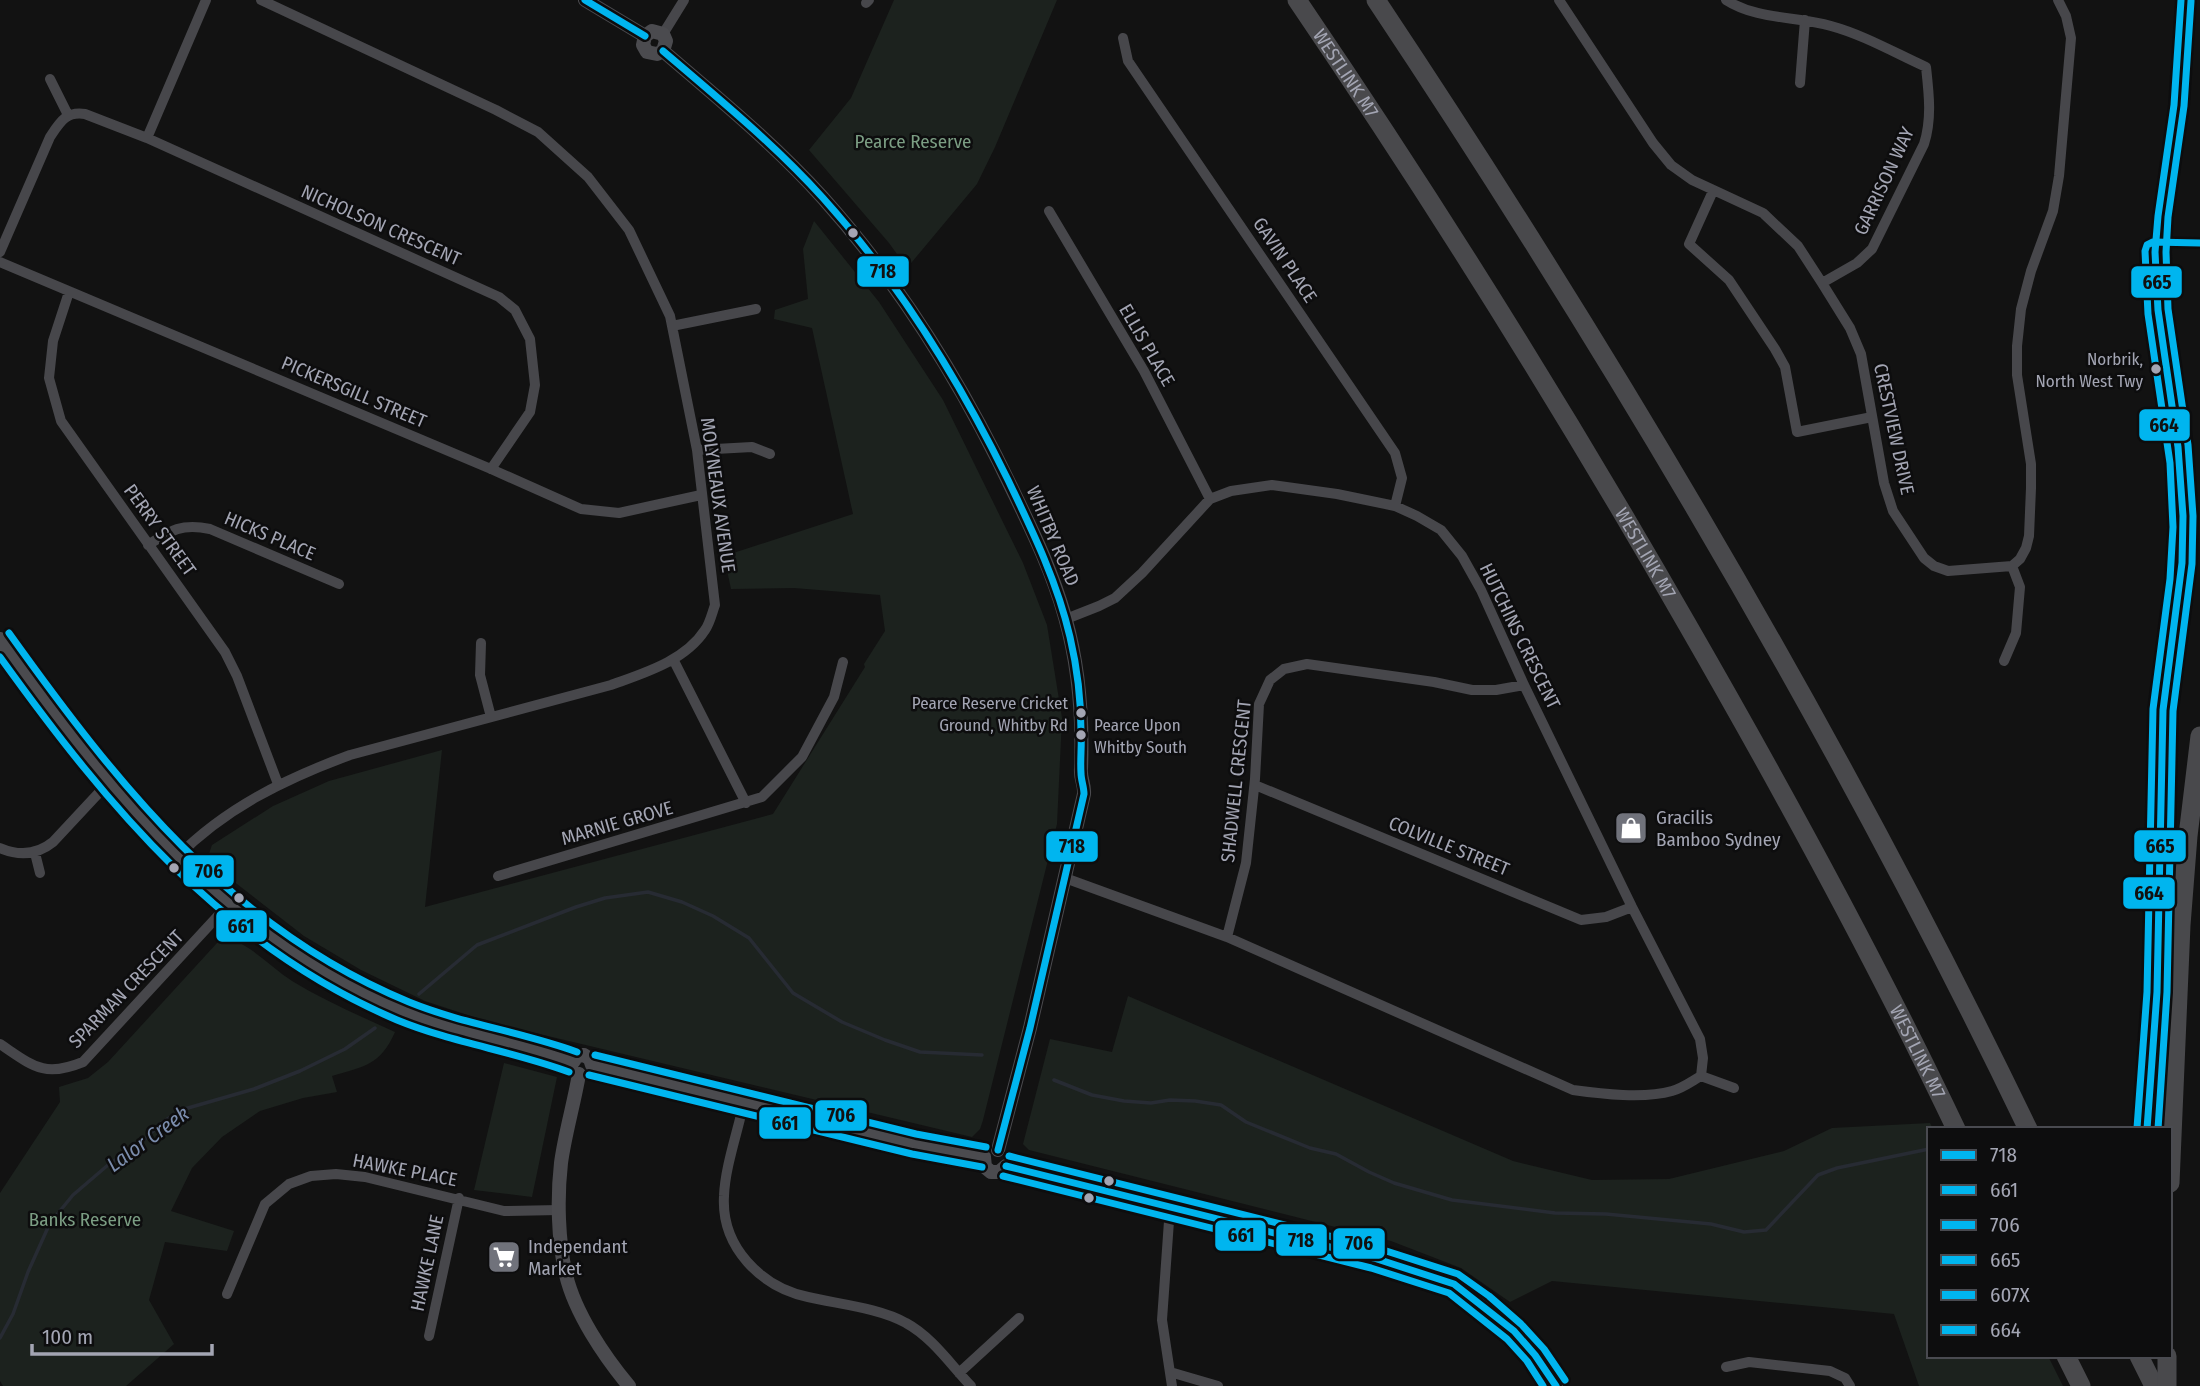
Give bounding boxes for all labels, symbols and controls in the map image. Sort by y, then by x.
street label: WESTLINK M7 [1308,25,1384,122]
street label: GARRISON WAY [1849,123,1919,239]
park label: Pearce Reserve [855,130,971,153]
street label: NICHOLSON CRESCENT [298,179,464,271]
street label: GAVIN PLACE [1248,213,1322,307]
unlabelled marker [846,226,860,240]
line badge: 718 [856,255,910,288]
text: 718 [870,260,896,283]
line badge: 665 [2130,265,2183,299]
text: 665 [2142,271,2172,294]
street label: ELLIS PLACE [1114,300,1180,390]
place label: Norbrik, North West Twy [2035,349,2143,392]
street label: PICKERSGILL STREET [278,351,430,433]
street label: CRESTVIEW DRIVE [1869,361,1919,497]
marker: Norbrik, North West Twy [2149,362,2163,376]
line badge: 664 [2138,408,2191,442]
text: 664 [2149,414,2179,437]
street label: MOLYNEAUX AVENUE [696,416,740,574]
street label: PERRY STREET [119,480,201,581]
street label: WHITBY ROAD [1022,483,1084,589]
street label: WESTLINK M7 [1610,503,1681,603]
street label: HICKS PLACE [221,507,319,565]
street label: HUTCHINS CRESCENT [1475,559,1565,713]
place label: Pearce Reserve Cricket Ground, Whitby Rd [912,693,1068,736]
street label: SHADWELL CRESCENT [1216,698,1256,863]
marker: Pearce Reserve Cricket Ground, Whitby Rd [1074,706,1088,720]
place label: Pearce Upon Whitby South [1094,715,1187,758]
marker: Pearce Upon Whitby South [1074,728,1088,742]
street label: MARNIE GROVE [558,796,676,850]
place label: Gracilis Bamboo Sydney [1656,806,1781,851]
shop icon: Gracilis Bamboo Sydney [1612,809,1650,847]
street label: COLVILLE STREET [1385,811,1513,881]
line badge: 665 [2133,829,2187,863]
line badge: 718 [1045,830,1099,863]
text: 718 [1059,835,1085,858]
text: 665 [2145,835,2175,858]
line badge: 706 [182,854,235,888]
text: 706 [195,860,223,883]
unlabelled marker [167,861,181,875]
line badge: 664 [2122,876,2176,910]
text: 664 [2134,882,2164,905]
unlabelled marker [232,891,246,905]
line badge: 661 [215,909,268,943]
text: 661 [228,915,254,938]
street label: SPARMAN CRESCENT [64,925,188,1053]
street label: WESTLINK M7 [1885,1001,1951,1102]
line badge: 706 [814,1099,868,1132]
water label: Lalor Creek [102,1100,194,1178]
text: 706 [827,1104,855,1127]
line badge: 661 [758,1106,812,1140]
text: 661 [772,1112,798,1135]
legend [1927,1127,2172,1358]
text: 718 [1990,1142,2017,1168]
street label: HAWKE PLACE [351,1149,459,1191]
unlabelled marker [1102,1174,1116,1188]
text: 661 [1990,1177,2018,1203]
unlabelled marker [1082,1191,1096,1205]
park label: Banks Reserve [29,1208,141,1231]
text: 706 [1990,1212,2020,1238]
street label: HAWKE LANE [406,1213,448,1313]
line badge: 661 [1214,1219,1267,1252]
line badge: 718 [1275,1223,1328,1257]
text: 661 [1228,1224,1254,1247]
line badge: 706 [1332,1227,1386,1260]
text: 718 [1288,1229,1314,1252]
text: 706 [1345,1232,1373,1255]
place label: Independant Market [528,1235,629,1280]
supermarket icon: Independant Market [485,1238,523,1276]
text: 665 [1990,1247,2020,1273]
text: 607X [1990,1282,2030,1308]
scale bar [32,1312,212,1356]
text: 664 [1990,1317,2021,1343]
text: 100 m [42,1324,93,1350]

